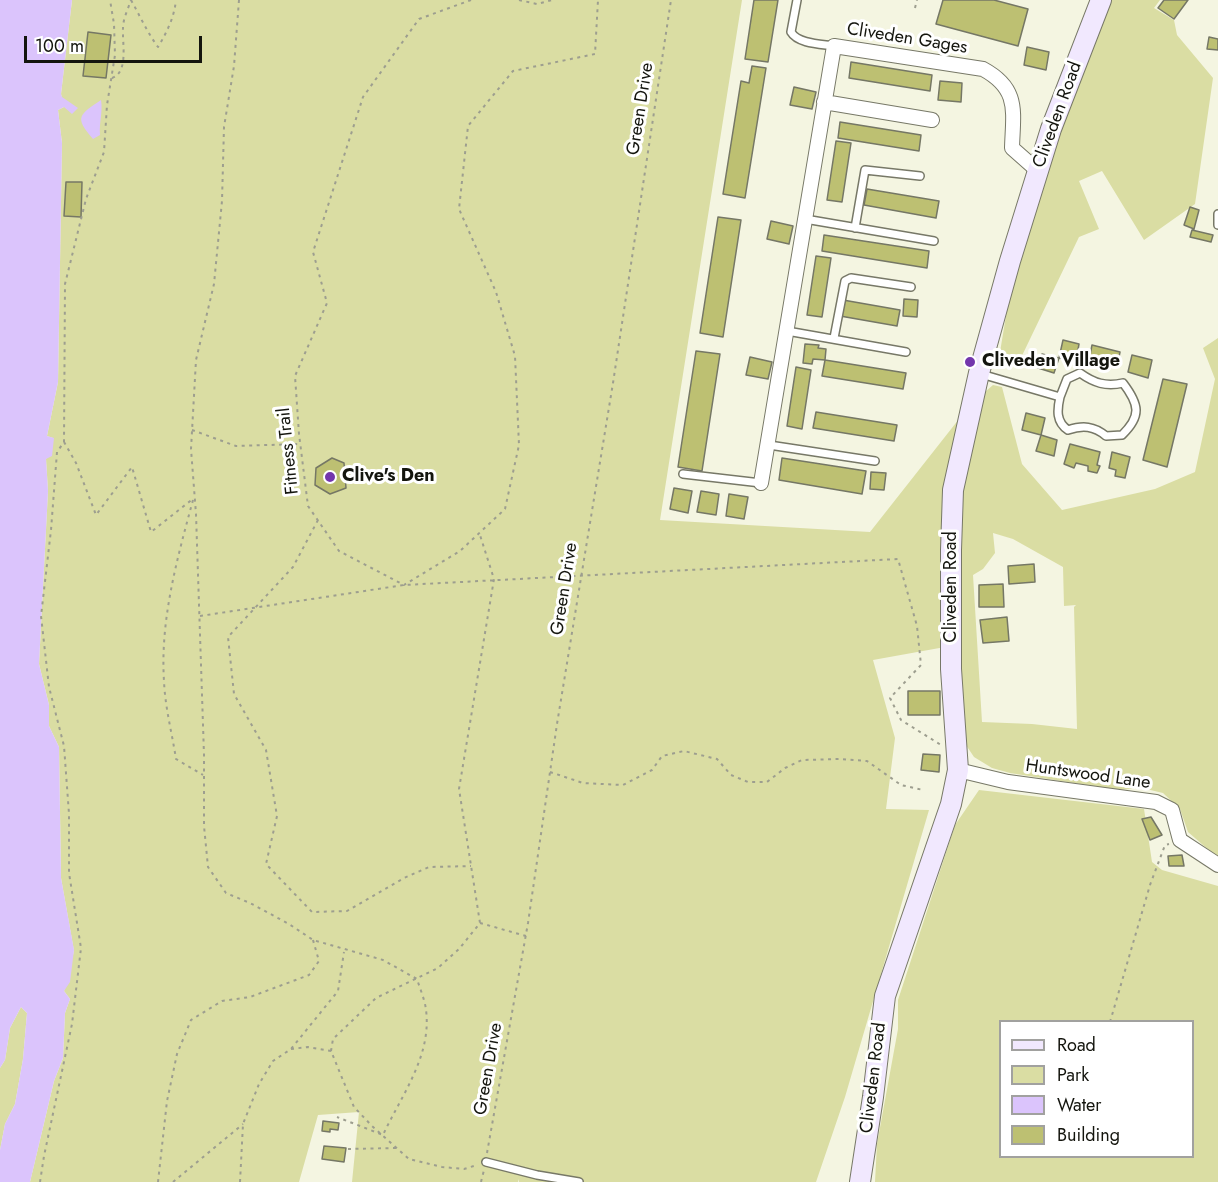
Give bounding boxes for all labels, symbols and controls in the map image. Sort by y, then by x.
street label: Cliveden Gages [845,19,969,59]
scale bar [27,24,206,62]
text: 100 m [35,33,84,59]
street label: Cliveden Road [1029,59,1087,171]
street label: Green Drive [623,61,659,157]
place label: Cliveden Village [982,351,1120,373]
marker: Cliveden Village [963,355,977,369]
street label: Fitness Trail [274,407,304,495]
place label: Clive's Den [342,466,435,488]
marker: Clive's Den [323,470,337,484]
street label: Cliveden Road [941,531,963,643]
street label: Green Drive [547,541,583,637]
street label: Huntswood Lane [1024,756,1152,794]
legend [999,1020,1194,1158]
street label: Green Drive [470,1021,508,1117]
street label: Cliveden Road [856,1021,892,1135]
text: Road [1057,1032,1096,1058]
text: Park [1057,1062,1089,1088]
text: Water [1057,1092,1101,1118]
text: Building [1057,1122,1120,1148]

